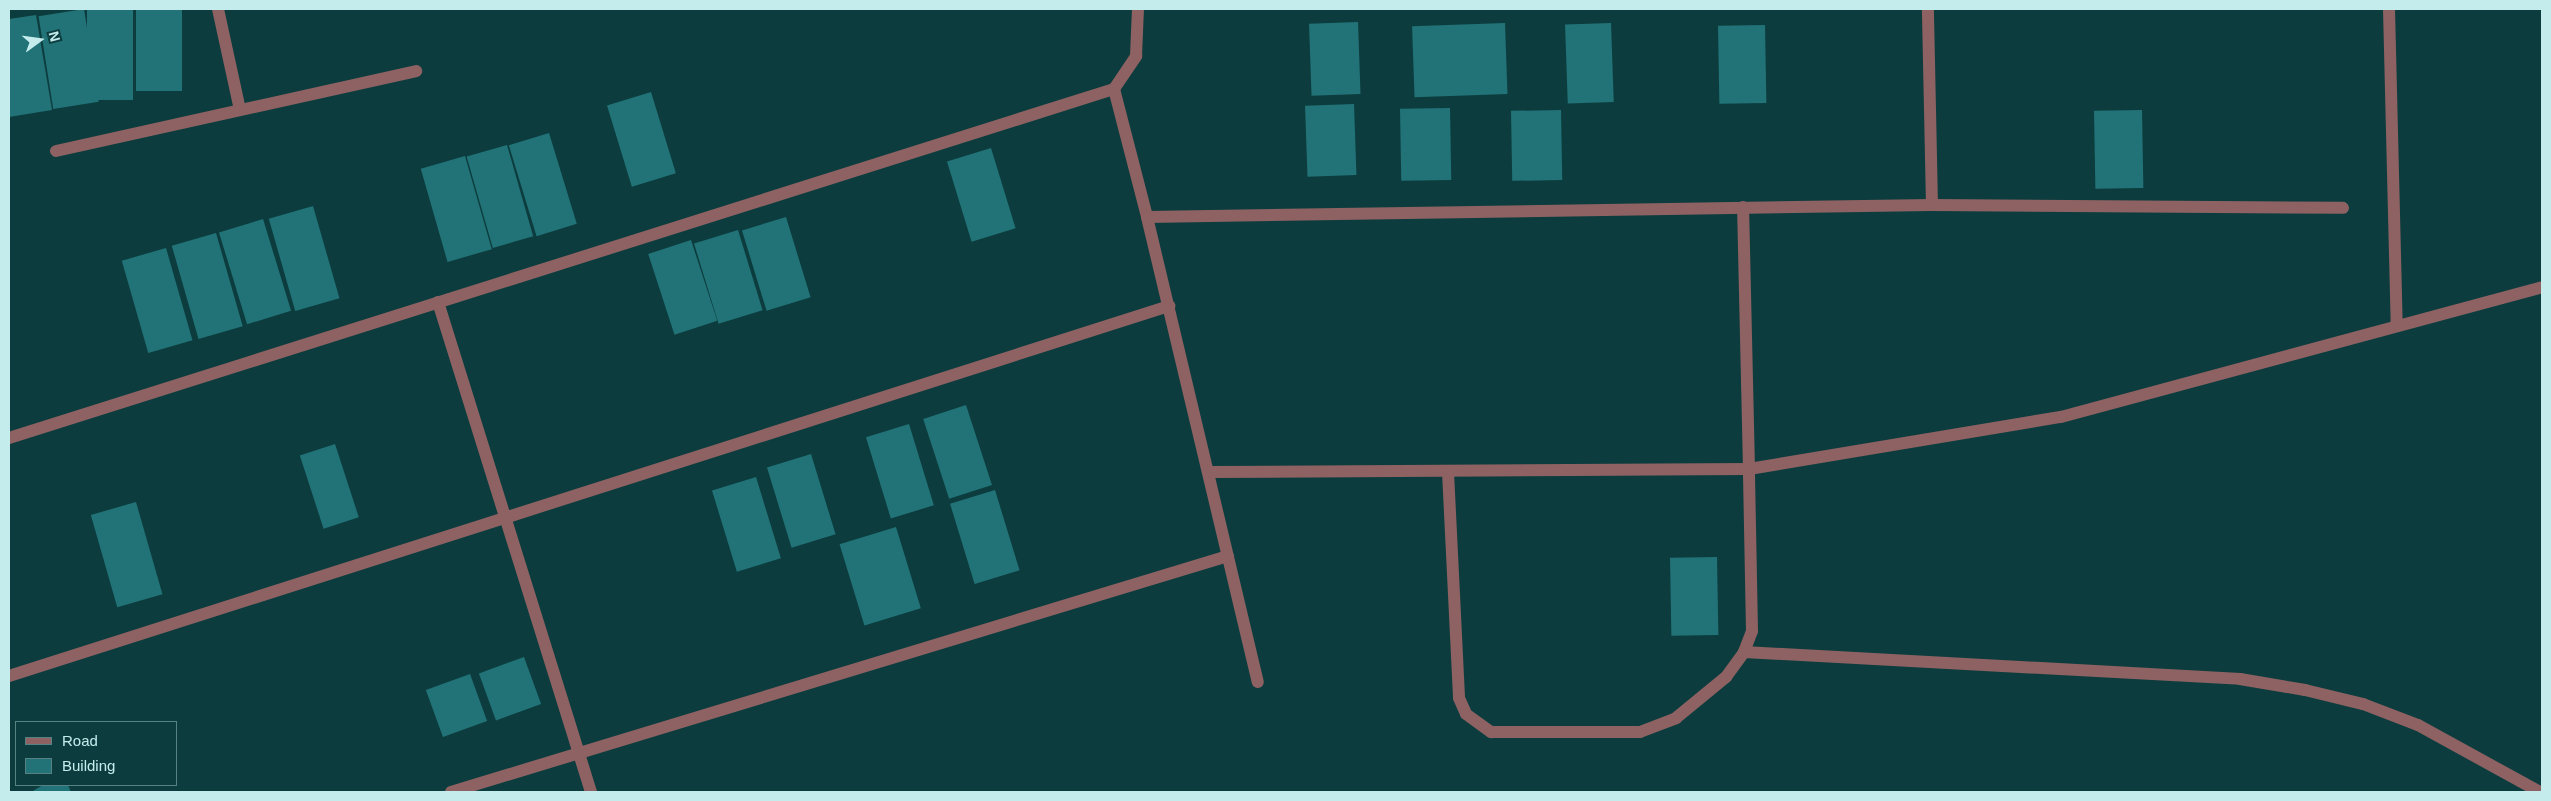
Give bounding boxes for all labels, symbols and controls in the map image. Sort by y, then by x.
north arrow [15,15,65,65]
text: N [46,30,64,43]
legend [15,721,178,786]
text: Road [62,732,98,749]
text: Building [62,757,115,774]

